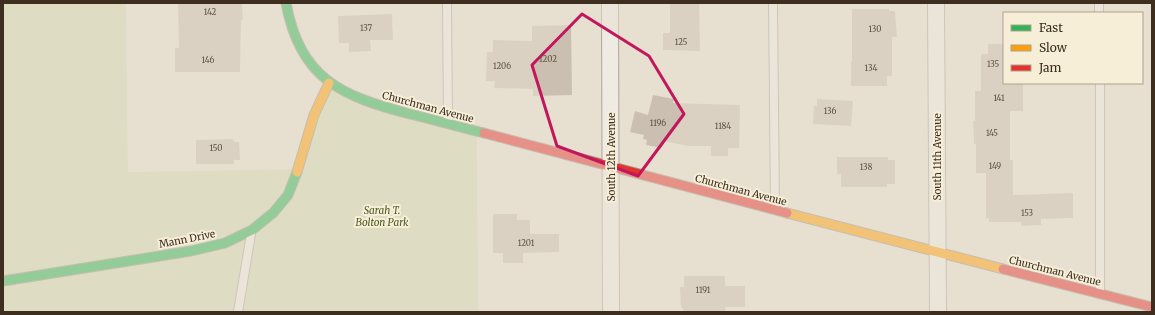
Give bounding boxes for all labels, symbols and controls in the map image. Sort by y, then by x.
house number: 142 [204,7,216,17]
legend [1003,12,1143,84]
text: Fast [1039,20,1063,35]
house number: 137 [360,23,373,33]
house number: 130 [868,24,882,34]
house number: 125 [675,37,688,47]
text: Slow [1039,40,1068,55]
house number: 1202 [539,54,557,64]
house number: 146 [202,55,215,65]
house number: 135 [987,59,999,69]
text: Jam [1038,60,1062,75]
house number: 1206 [493,61,511,71]
house number: 134 [865,63,877,73]
street label: Churchman Avenue [381,89,475,125]
house number: 141 [993,93,1005,103]
house number: 136 [824,106,837,116]
street label: South 12th Avenue [605,112,618,202]
street label: South 11th Avenue [931,113,944,201]
house number: 1196 [650,118,666,128]
house number: 1184 [715,121,731,131]
house number: 145 [986,128,998,138]
house number: 150 [209,143,223,153]
house number: 149 [989,161,1001,171]
house number: 138 [860,162,873,172]
street label: Churchman Avenue [694,172,788,208]
park label: Sarah T. Bolton Park [355,204,409,229]
house number: 153 [1021,208,1034,218]
street label: Mann Drive [158,227,216,251]
house number: 1201 [518,238,535,248]
street label: Churchman Avenue [1008,253,1102,289]
house number: 1191 [696,285,711,295]

